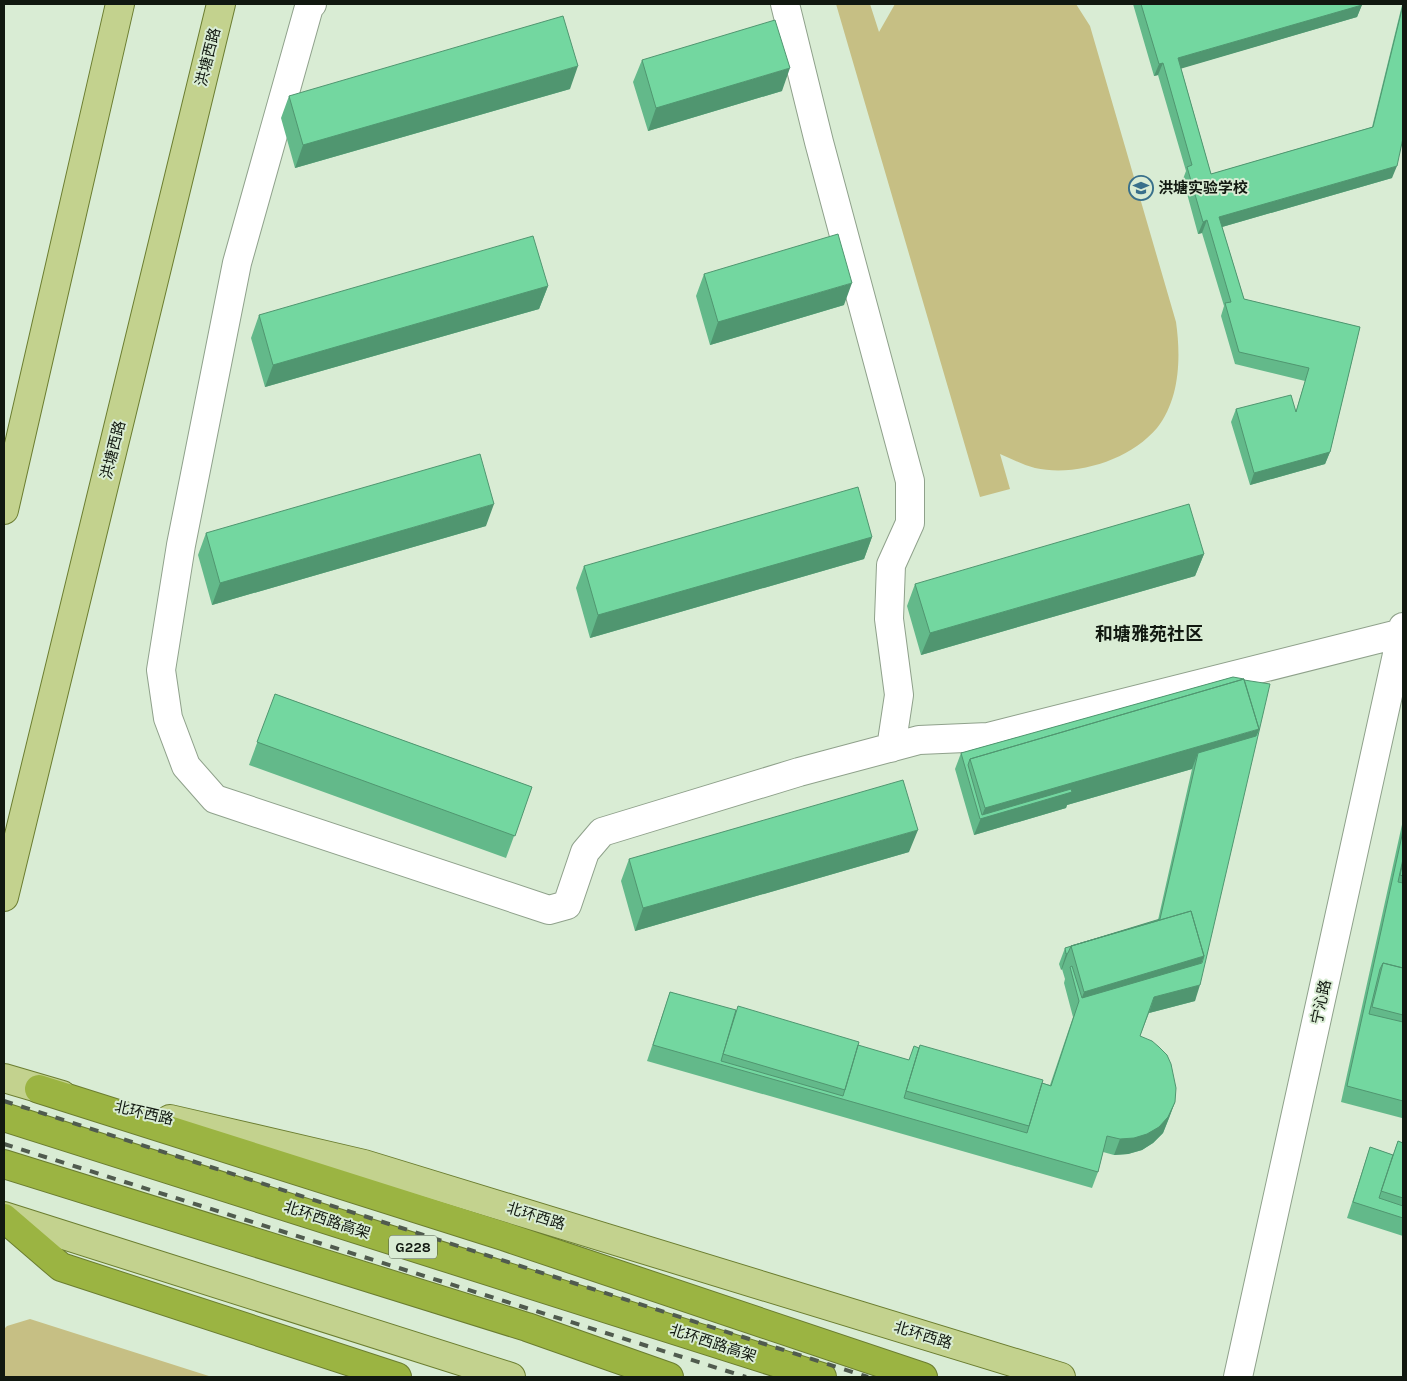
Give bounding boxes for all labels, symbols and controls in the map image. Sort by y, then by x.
street label: 洪塘西路 [192,26,224,88]
school or university icon: 洪塘实验学校 [1128,175,1154,201]
place label: 洪塘实验学校 [1158,179,1248,197]
street label: 洪塘西路 [97,419,129,481]
district label: 和塘雅苑社区 [1095,623,1203,645]
street label: 宁沁路 [1308,978,1334,1026]
street label: 北环西路 [113,1097,175,1129]
street label: 北环西路高架 [281,1198,373,1242]
street label: 北环西路 [505,1199,567,1233]
road number: G228 [389,1236,437,1258]
street label: 北环西路 [892,1318,954,1352]
street label: 北环西路高架 [667,1321,759,1365]

